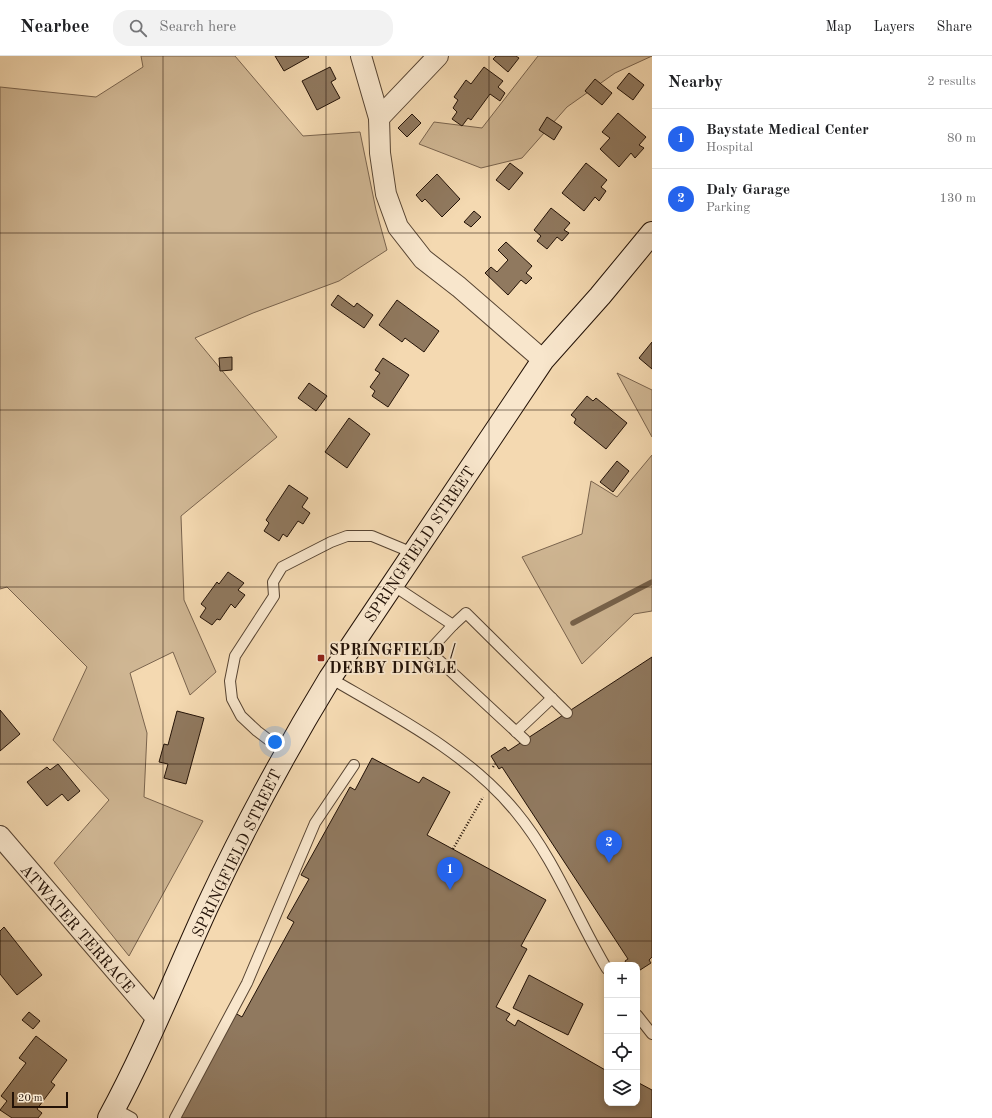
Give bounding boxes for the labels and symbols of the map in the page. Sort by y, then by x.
street label: SPRINGFIELD STREET [362,464,479,626]
place label: SPRINGFIELD / DERBY DINGLE [329,643,456,677]
marker: SPRINGFIELD / DERBY DINGLE [316,653,326,663]
your location [265,732,285,752]
street label: SPRINGFIELD STREET [190,767,285,940]
pin: 2 [596,830,622,863]
pin: 1 [437,857,463,890]
street label: ATWATER TERRACE [16,862,137,997]
scale bar [12,1090,68,1109]

